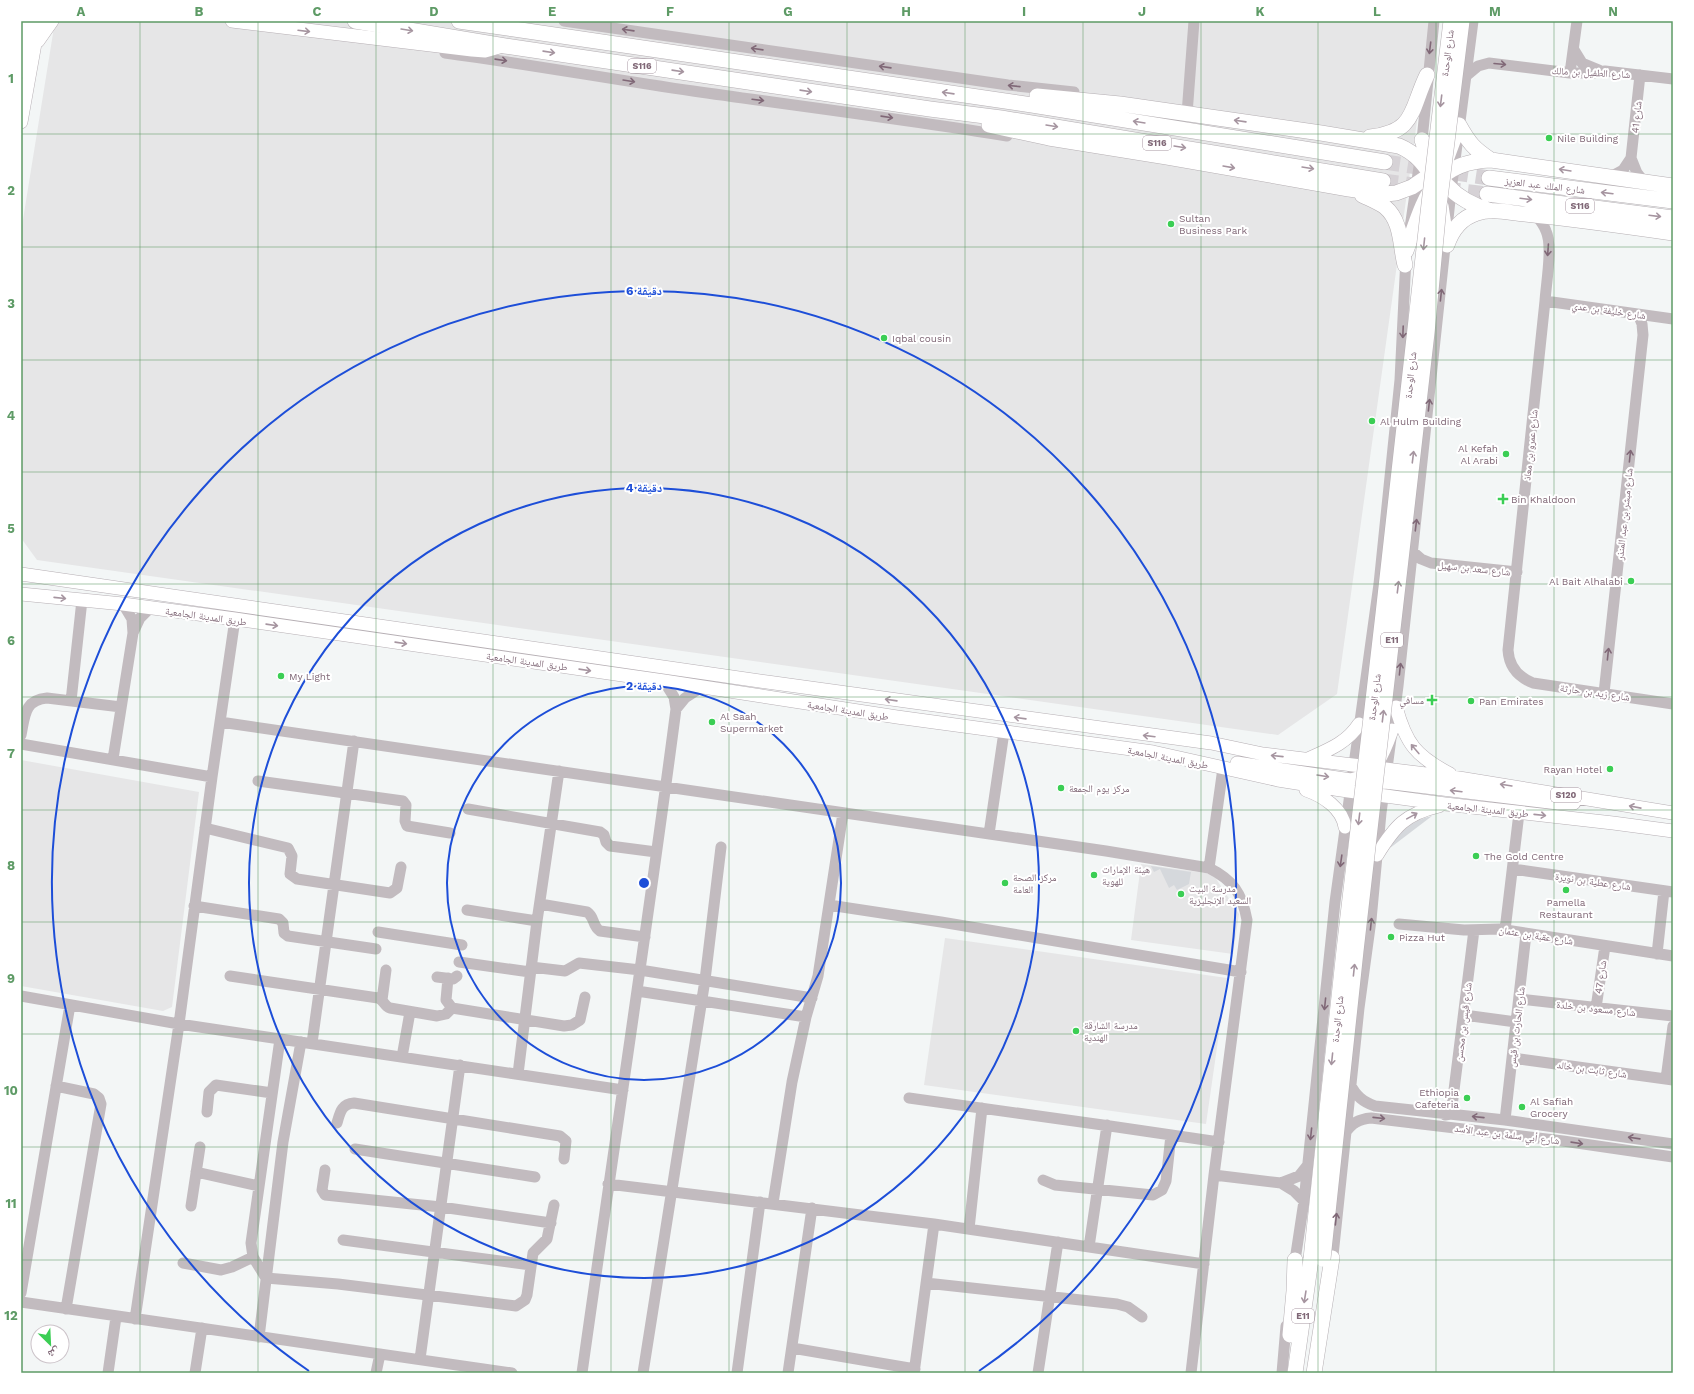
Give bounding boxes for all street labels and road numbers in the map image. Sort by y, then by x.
street label: شارع الوحدة [1439,29,1457,77]
road number: S116 [628,59,656,73]
street label: شارع الطفيل بن مالك [1551,65,1631,81]
street label: شارع 41 [1629,100,1645,134]
road number: S116 [1143,136,1171,150]
street label: شارع الملك عبد العزيز [1503,175,1586,197]
road number: S116 [1566,199,1594,213]
street label: شارع خليفة بن عدي [1571,300,1647,324]
street label: شارع الوحدة [1403,351,1419,399]
street label: شارع عمرو بن معاذ [1521,409,1541,481]
street label: شارع مبشر بن عبد المنذر [1614,467,1636,562]
street label: شارع سعد بن سهيل [1437,559,1511,579]
street label: طريق المدينة الجامعية [164,605,248,629]
road number: E11 [1381,633,1403,647]
street label: طريق المدينة الجامعية [485,650,569,674]
street label: شارع الوحدة [1366,673,1384,721]
street label: شارع زيد بن حارثة [1559,682,1631,704]
street label: طريق المدينة الجامعية [806,699,890,723]
street label: طريق المدينة الجامعية [1126,744,1210,772]
road number: S120 [1551,788,1581,802]
street label: طريق المدينة الجامعية [1446,800,1530,820]
street label: شارع عطية بن نويرة [1554,871,1632,893]
street label: شارع عقبة بن عثمان [1498,924,1574,948]
street label: شارع 47 [1593,959,1609,995]
street label: شارع قيس بن محسن [1453,982,1475,1062]
street label: شارع الحارث بن قيس [1506,986,1528,1068]
street label: شارع الوحدة [1330,995,1346,1043]
street label: شارع مسعود بن خلدة [1556,999,1637,1019]
street label: شارع ثابت بن خالد [1556,1059,1628,1081]
street label: شارع أبي سلمة بن عبد الأسد [1453,1122,1561,1149]
road number: E11 [1292,1309,1314,1323]

